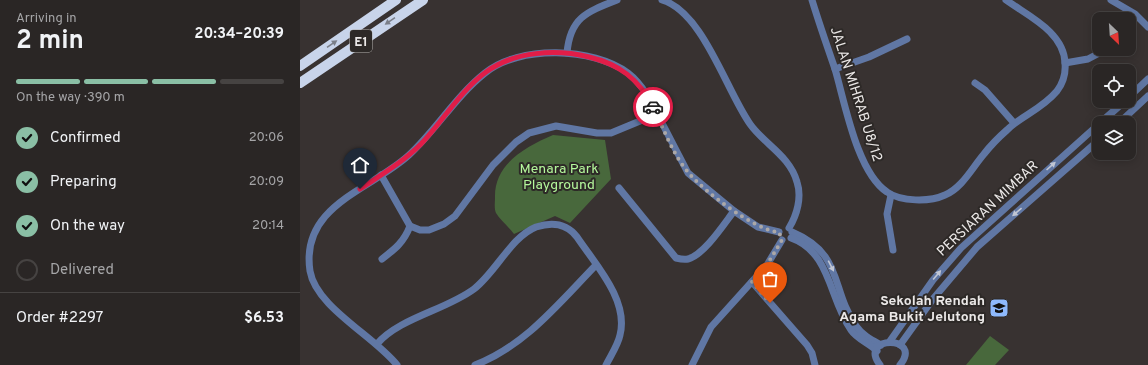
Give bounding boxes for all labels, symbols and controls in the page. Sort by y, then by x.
text: Arriving in [16,11,77,27]
north arrow [1092,12,1136,56]
map controls [1092,12,1136,160]
one-way arrow [385,17,395,25]
text: 2 min [16,25,84,58]
text: 20:34–20:39 [194,25,284,44]
street label: JALAN MIHRAB U8/12 [826,25,885,164]
road number: E1 [350,30,372,52]
one-way arrow [327,40,337,48]
button: locate [1092,64,1136,108]
courier [633,87,673,127]
text: On the way · 390 m [16,90,125,106]
icon: car [642,96,664,118]
button: layers [1092,116,1136,160]
icon: check [16,127,38,149]
text: Confirmed [50,129,121,148]
text: 20:06 [249,130,284,146]
pin [343,148,377,189]
icon: home [349,154,371,176]
street label: PERSIARAN MIMBAR [934,158,1042,260]
park label: Menara Park Playground [519,161,599,194]
one-way arrow [1046,161,1056,171]
icon: check [16,171,38,193]
text: Preparing [50,173,117,192]
text: 20:09 [249,174,284,190]
one-way arrow [1011,207,1022,216]
icon: check [16,215,38,237]
text: On the way [50,217,125,236]
text: 20:14 [252,218,284,234]
one-way arrow [828,260,834,272]
text: Delivered [50,261,114,280]
pin [753,262,787,303]
icon: bag [759,268,781,290]
one-way arrow [932,270,941,280]
place label: Sekolah Rendah Agama Bukit Jelutong [839,293,985,326]
school or university icon: Sekolah Rendah Agama Bukit Jelutong [988,297,1010,319]
text: Order #2297 [16,309,103,328]
text: $6.53 [244,309,284,328]

